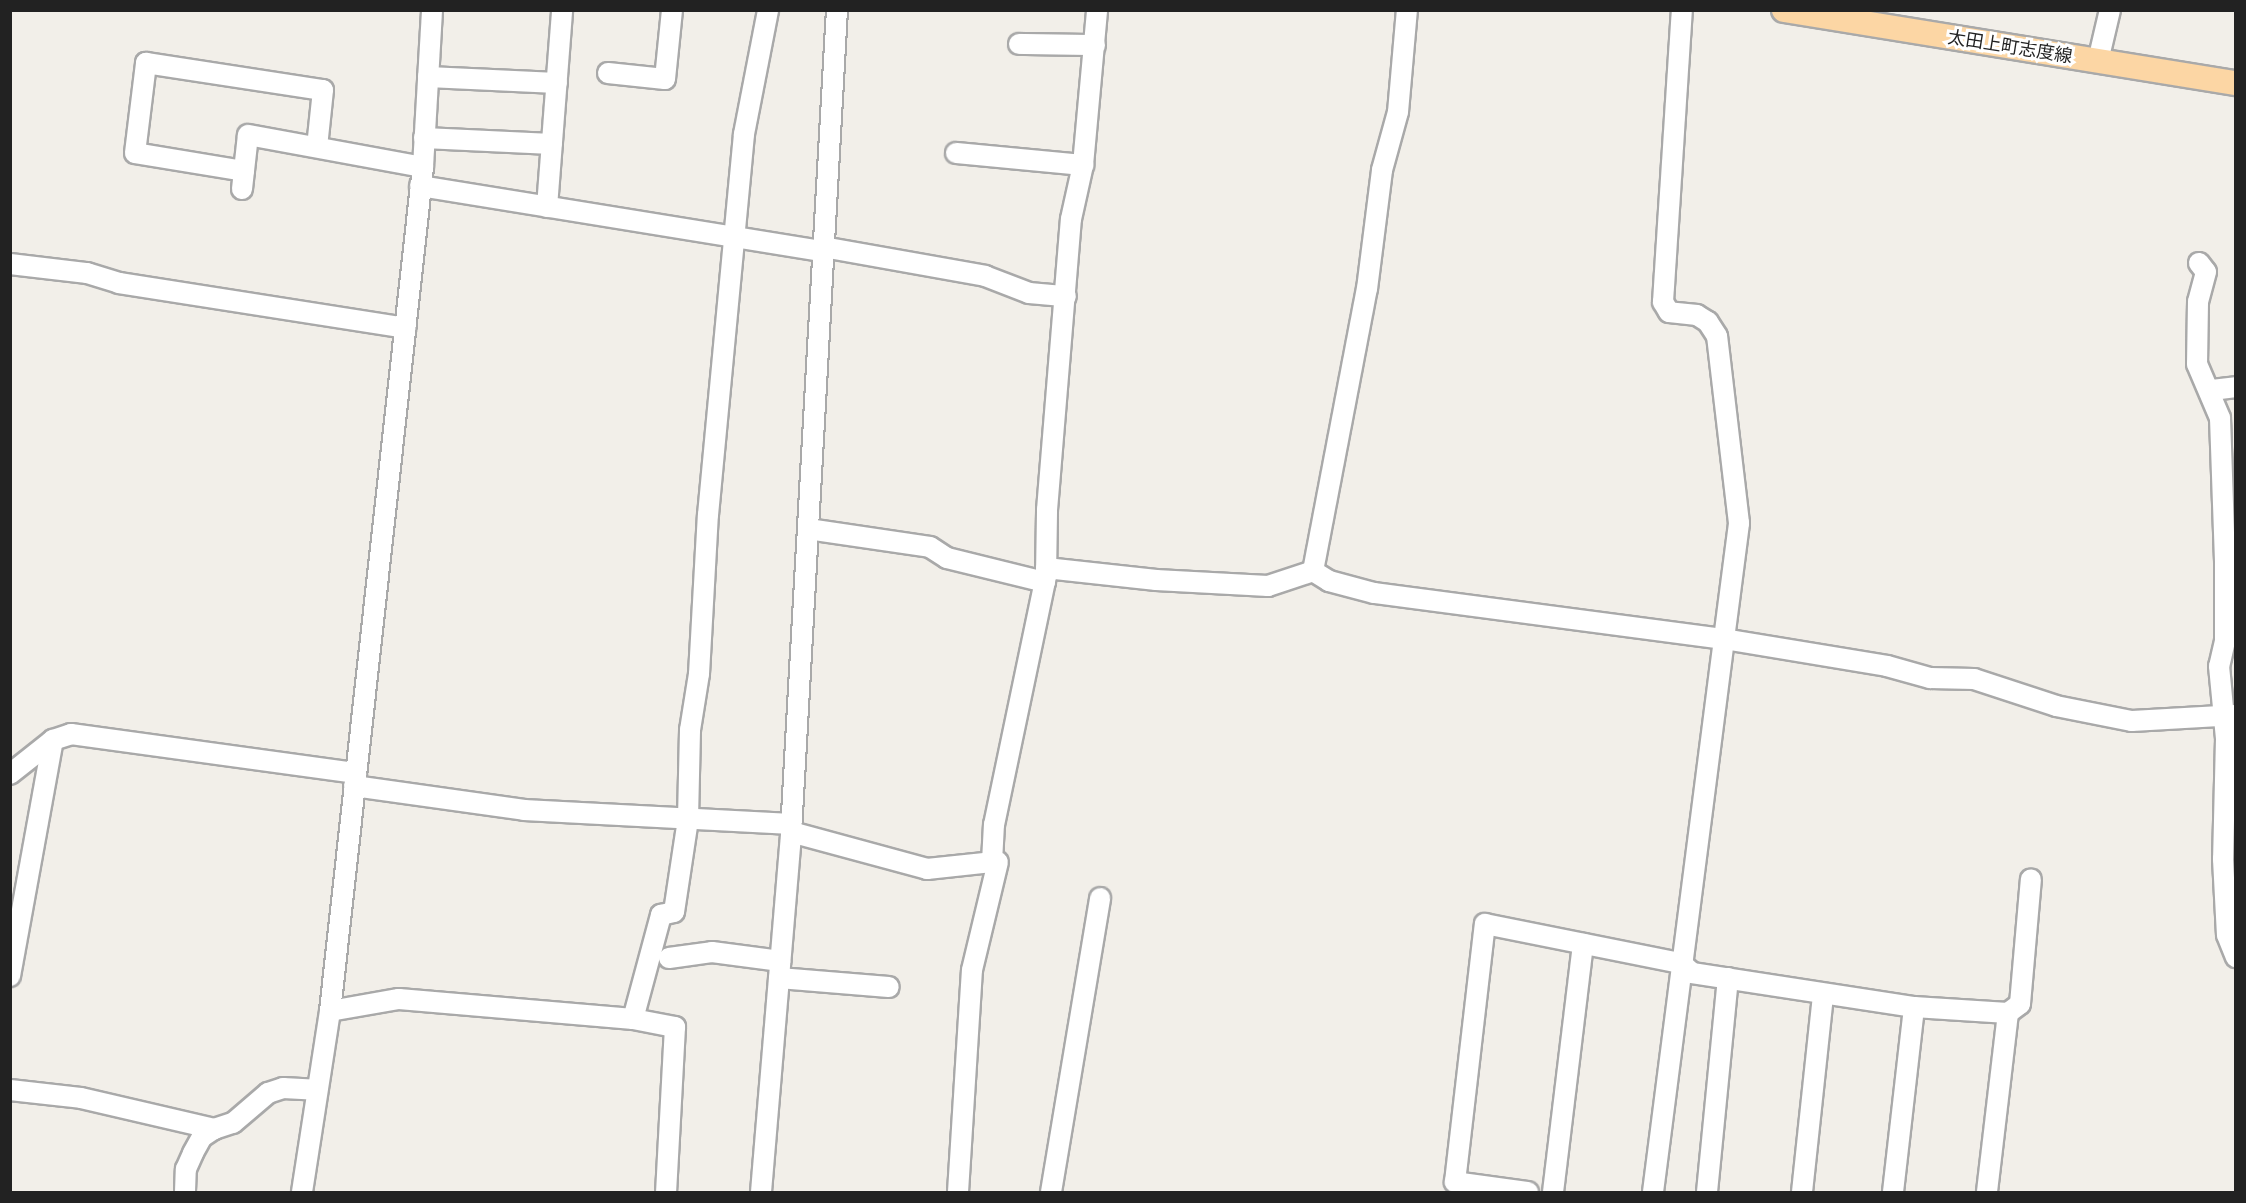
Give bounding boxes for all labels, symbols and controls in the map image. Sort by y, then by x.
street label: 太田上町志度線 [1946,26,2074,68]

